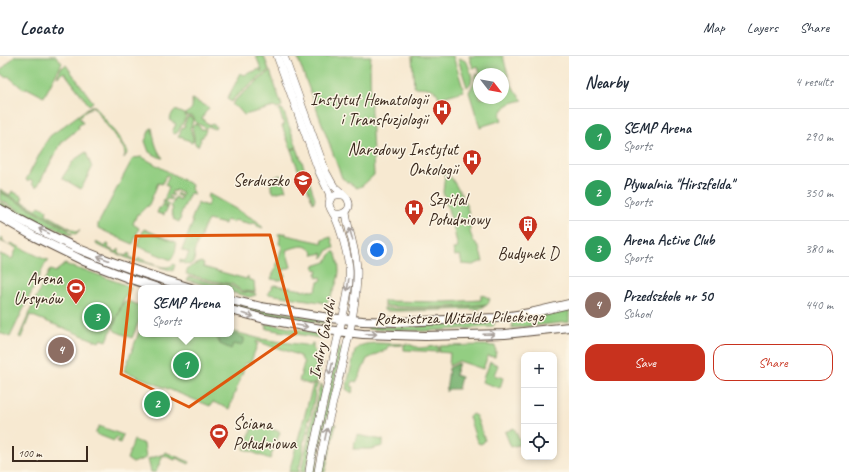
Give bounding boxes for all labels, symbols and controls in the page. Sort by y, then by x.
text: Locato [20,16,63,40]
text: Map [703,19,725,36]
text: Layers [747,19,778,36]
text: Share [800,19,829,36]
north arrow [473,68,509,104]
text: Nearby [585,72,628,93]
text: 4 results [795,74,833,90]
place label: Instytut Hematologii i Transfuzjologii [310,89,430,130]
hospital icon: Instytut Hematologii i Transfuzjologii [431,98,453,126]
text: SEMP Arena [623,119,691,138]
text: 1 [595,129,601,145]
text: 290 m [805,129,833,145]
text: Sports [623,138,652,154]
place label: Narodowy Instytut Onkologii [348,139,460,180]
hospital icon: Narodowy Instytut Onkologii [461,148,483,176]
school or university icon: Serduszko [292,169,314,197]
place label: Serduszko [233,170,290,191]
text: Pływalnia "Hirszfelda" [623,175,734,194]
text: 2 [595,185,601,201]
text: 350 m [805,185,833,201]
place label: Szpital Południowy [428,189,491,230]
text: Sports [623,194,652,210]
hospital icon: Szpital Południowy [403,198,425,226]
building icon: Budynek D [517,214,539,242]
one-way arrow [38,227,50,235]
one-way arrow [347,227,354,240]
text: Arena Active Club [623,231,715,250]
your location [367,240,387,260]
text: 3 [595,241,601,257]
text: 380 m [805,241,833,257]
place label: Budynek D [498,243,561,264]
text: Sports [623,250,652,266]
one-way arrow [98,254,110,262]
place label: Arena Ursynów [13,268,63,309]
sports icon: Arena Ursynów [65,277,87,305]
one-way arrow [344,278,352,291]
popup [138,285,234,337]
text: Przedszkole nr 50 [623,287,713,306]
text: SEMP Arena [152,294,220,313]
street label: Indiry Gandhi [304,295,342,381]
text: 4 [595,297,601,313]
text: 440 m [805,297,833,313]
pin: 3 [84,302,110,332]
street label: Rotmistrza Witolda Pileckiego [374,305,546,329]
text: School [623,306,651,322]
one-way arrow [241,311,254,319]
text: Sports [152,313,181,329]
one-way arrow [295,322,308,330]
one-way arrow [364,330,377,338]
one-way arrow [482,330,495,338]
pin: 4 [48,335,74,365]
button: Save [585,344,705,381]
button: Share [713,344,833,381]
pin: 1 [173,350,199,380]
map controls [521,352,557,460]
button: + [521,352,557,388]
one-way arrow [326,362,334,375]
button: − [521,388,557,424]
pin: 2 [144,389,170,419]
place label: Ściana Południowa [233,412,298,454]
sports icon: Ściana Południowa [208,422,230,450]
button: locate [521,424,557,460]
one-way arrow [322,428,330,441]
scale bar [12,444,88,463]
text: 100 m [18,446,42,460]

